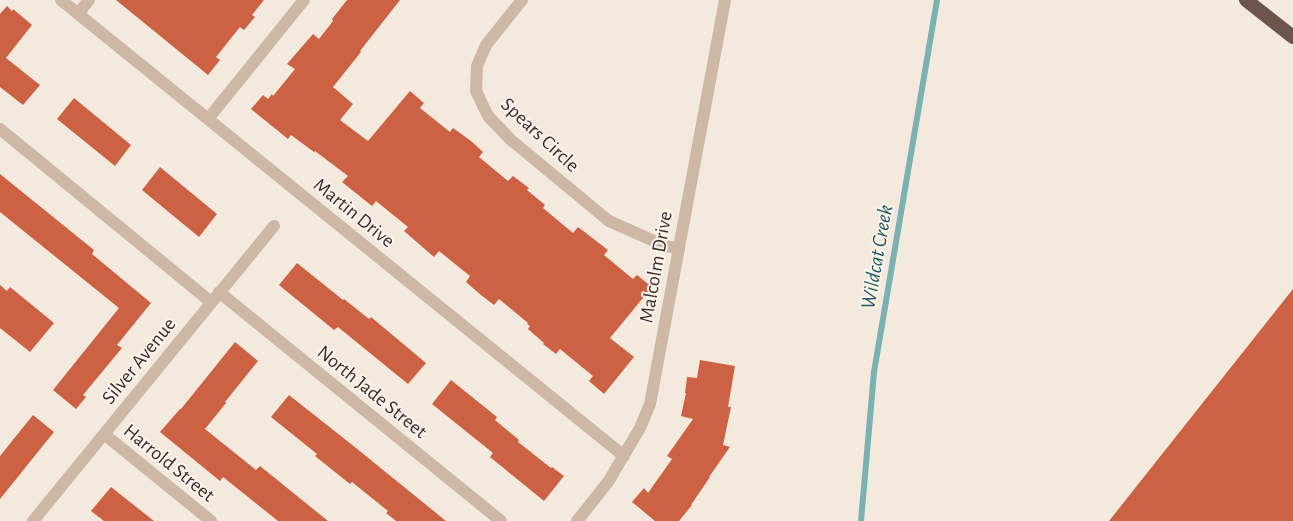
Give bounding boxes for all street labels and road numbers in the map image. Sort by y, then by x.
street label: Spears Circle [496,93,584,177]
street label: Martin Drive [309,173,399,253]
street label: Malcolm Drive [634,209,678,325]
street label: Silver Avenue [97,313,181,409]
street label: North Jade Street [312,340,432,444]
street label: Harrold Street [118,419,220,507]

